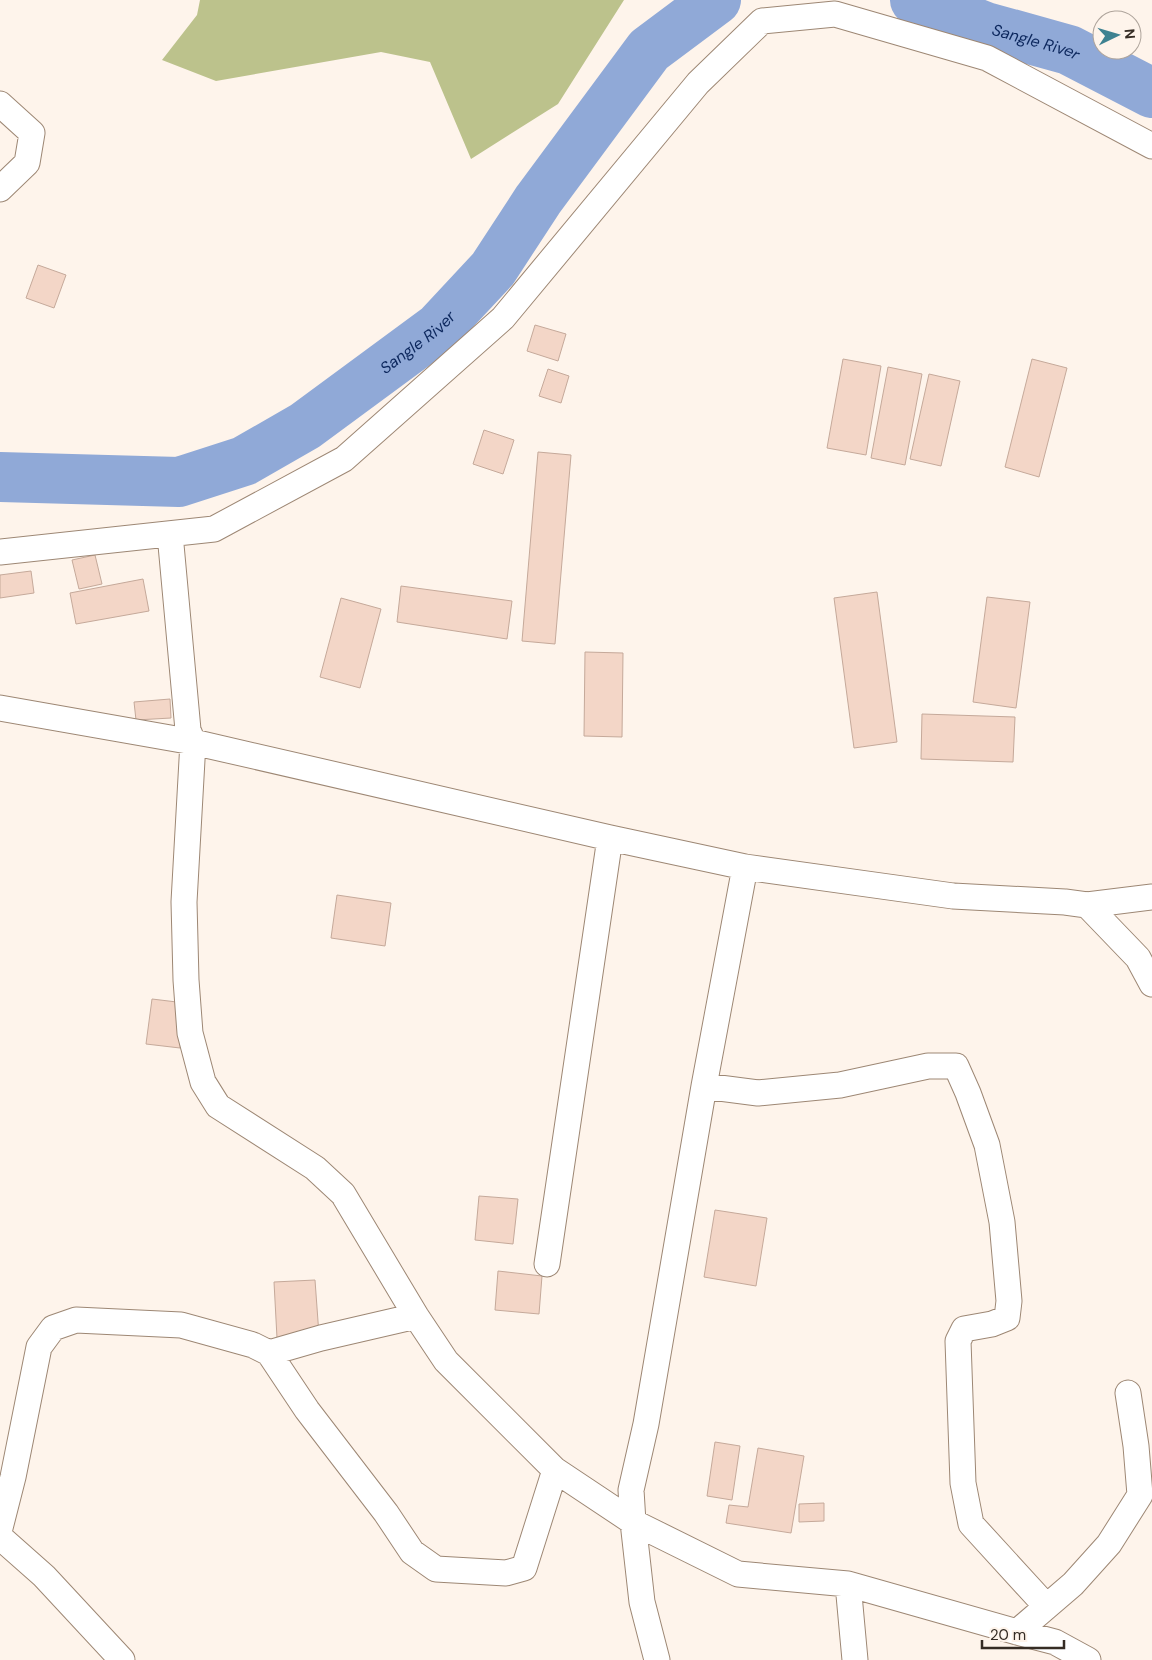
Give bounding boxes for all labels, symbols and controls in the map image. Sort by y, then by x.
north arrow [1092,10,1142,60]
water label: Sangle River [990,19,1084,65]
text: N [1121,28,1139,40]
water label: Sangle River [376,306,461,378]
scale bar [982,1618,1064,1650]
text: 20 m [990,1625,1026,1645]

